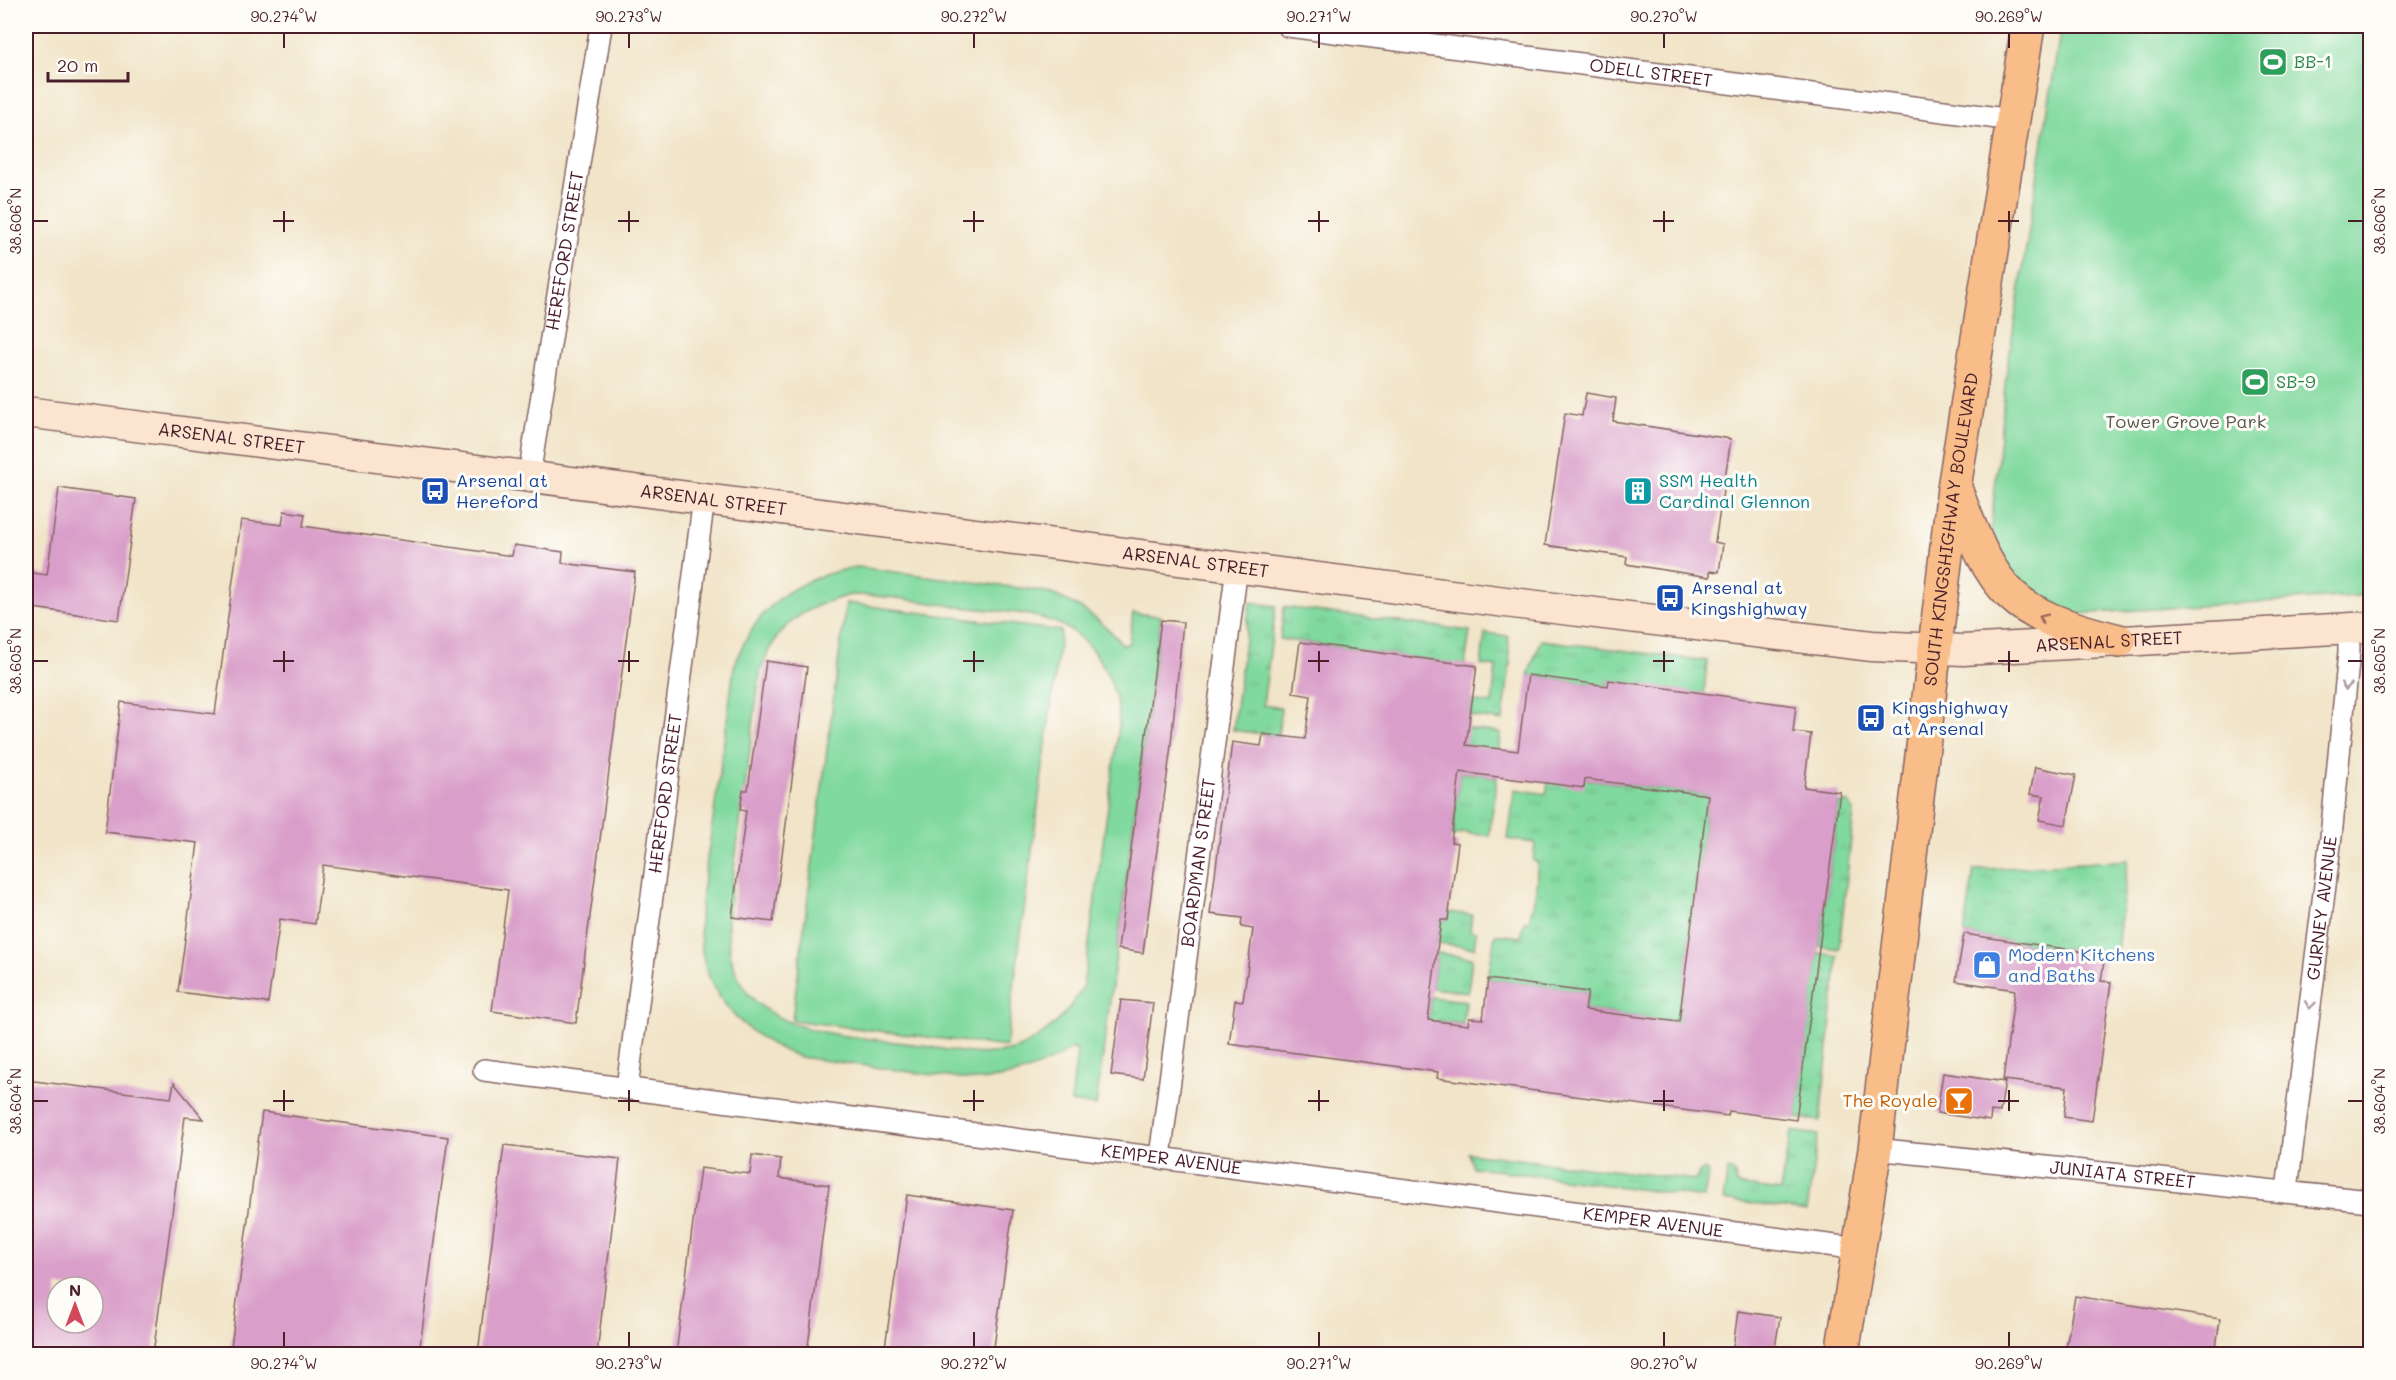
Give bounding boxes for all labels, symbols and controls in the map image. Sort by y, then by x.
text: 90.274°W [250,6,318,26]
text: 90.273°W [596,6,663,26]
text: 90.272°W [941,6,1007,26]
text: 90.271°W [1287,6,1351,26]
text: 90.270°W [1630,6,1698,26]
text: 90.269°W [1975,6,2043,26]
scale bar [48,45,128,83]
sports icon: BB-1 [2257,46,2289,78]
place label: BB-1 [2294,49,2332,73]
street label: ODELL STREET [1588,52,1714,92]
text: 20 m [57,53,98,77]
street label: HEREFORD STREET [539,169,589,332]
text: 38.606°N [5,188,25,254]
text: 38.606°N [2369,188,2389,254]
sports icon: SB-9 [2239,366,2271,398]
place label: SB-9 [2276,369,2316,393]
street label: SOUTH KINGSHIGHWAY BOULEVARD [1917,371,1983,687]
park label: Tower Grove Park [2106,409,2266,433]
street label: ARSENAL STREET [157,416,306,459]
place label: Arsenal at Hereford [456,468,548,513]
place label: SSM Health Cardinal Glennon [1659,468,1810,513]
bus stop icon: Arsenal at Hereford [419,475,451,507]
building icon: SSM Health Cardinal Glennon [1622,475,1654,507]
street label: ARSENAL STREET [639,478,788,521]
street label: ARSENAL STREET [1121,540,1270,582]
place label: Arsenal at Kingshighway [1691,575,1807,620]
bus stop icon: Arsenal at Kingshighway [1654,582,1686,614]
one-way arrow [2039,614,2050,625]
street label: ARSENAL STREET [2034,625,2183,657]
text: 38.605°N [5,628,25,694]
text: 38.605°N [2369,628,2389,694]
one-way arrow [2340,682,2353,691]
place label: Kingshighway at Arsenal [1892,695,2008,740]
bus stop icon: Kingshighway at Arsenal [1855,702,1887,734]
street label: HEREFORD STREET [642,712,687,875]
street label: BOARDMAN STREET [1175,776,1220,948]
street label: GURNEY AVENUE [2300,834,2342,982]
place label: Modern Kitchens and Baths [2008,942,2155,987]
shop icon: Modern Kitchens and Baths [1971,949,2003,981]
one-way arrow [2304,1001,2317,1010]
text: 38.604°N [5,1068,25,1134]
text: 38.604°N [2369,1068,2389,1134]
bar icon: The Royale [1943,1085,1975,1117]
place label: The Royale [1842,1088,1938,1112]
street label: KEMPER AVENUE [1100,1137,1243,1180]
street label: JUNIATA STREET [2049,1154,2197,1194]
street label: KEMPER AVENUE [1582,1200,1725,1242]
north arrow [45,1275,105,1335]
text: N [69,1279,81,1300]
text: 90.274°W [250,1353,318,1373]
text: 90.273°W [596,1353,663,1373]
text: 90.272°W [941,1353,1007,1373]
text: 90.271°W [1287,1353,1351,1373]
text: 90.270°W [1630,1353,1698,1373]
text: 90.269°W [1975,1353,2043,1373]

